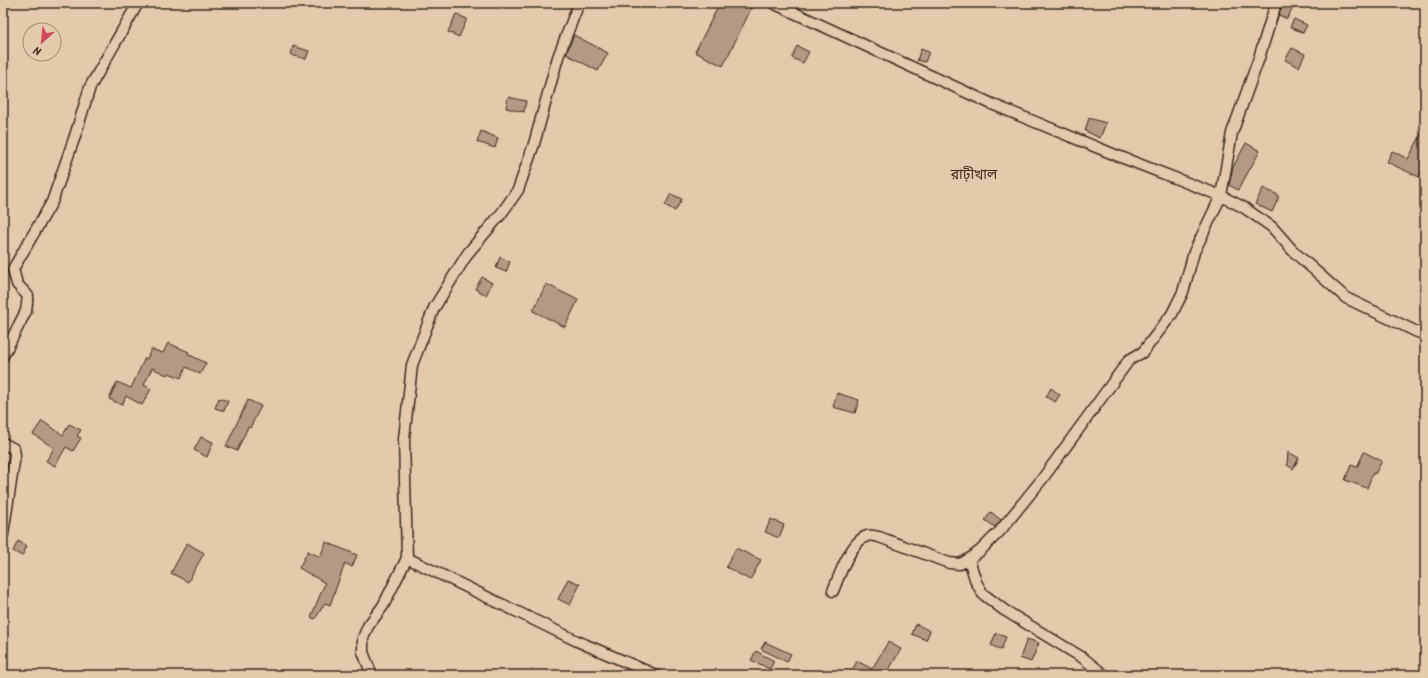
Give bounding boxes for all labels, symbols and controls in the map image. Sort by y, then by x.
north arrow [22,22,62,62]
text: N [31,40,45,60]
district label: রাঢ়ীখাল [950,164,998,186]

